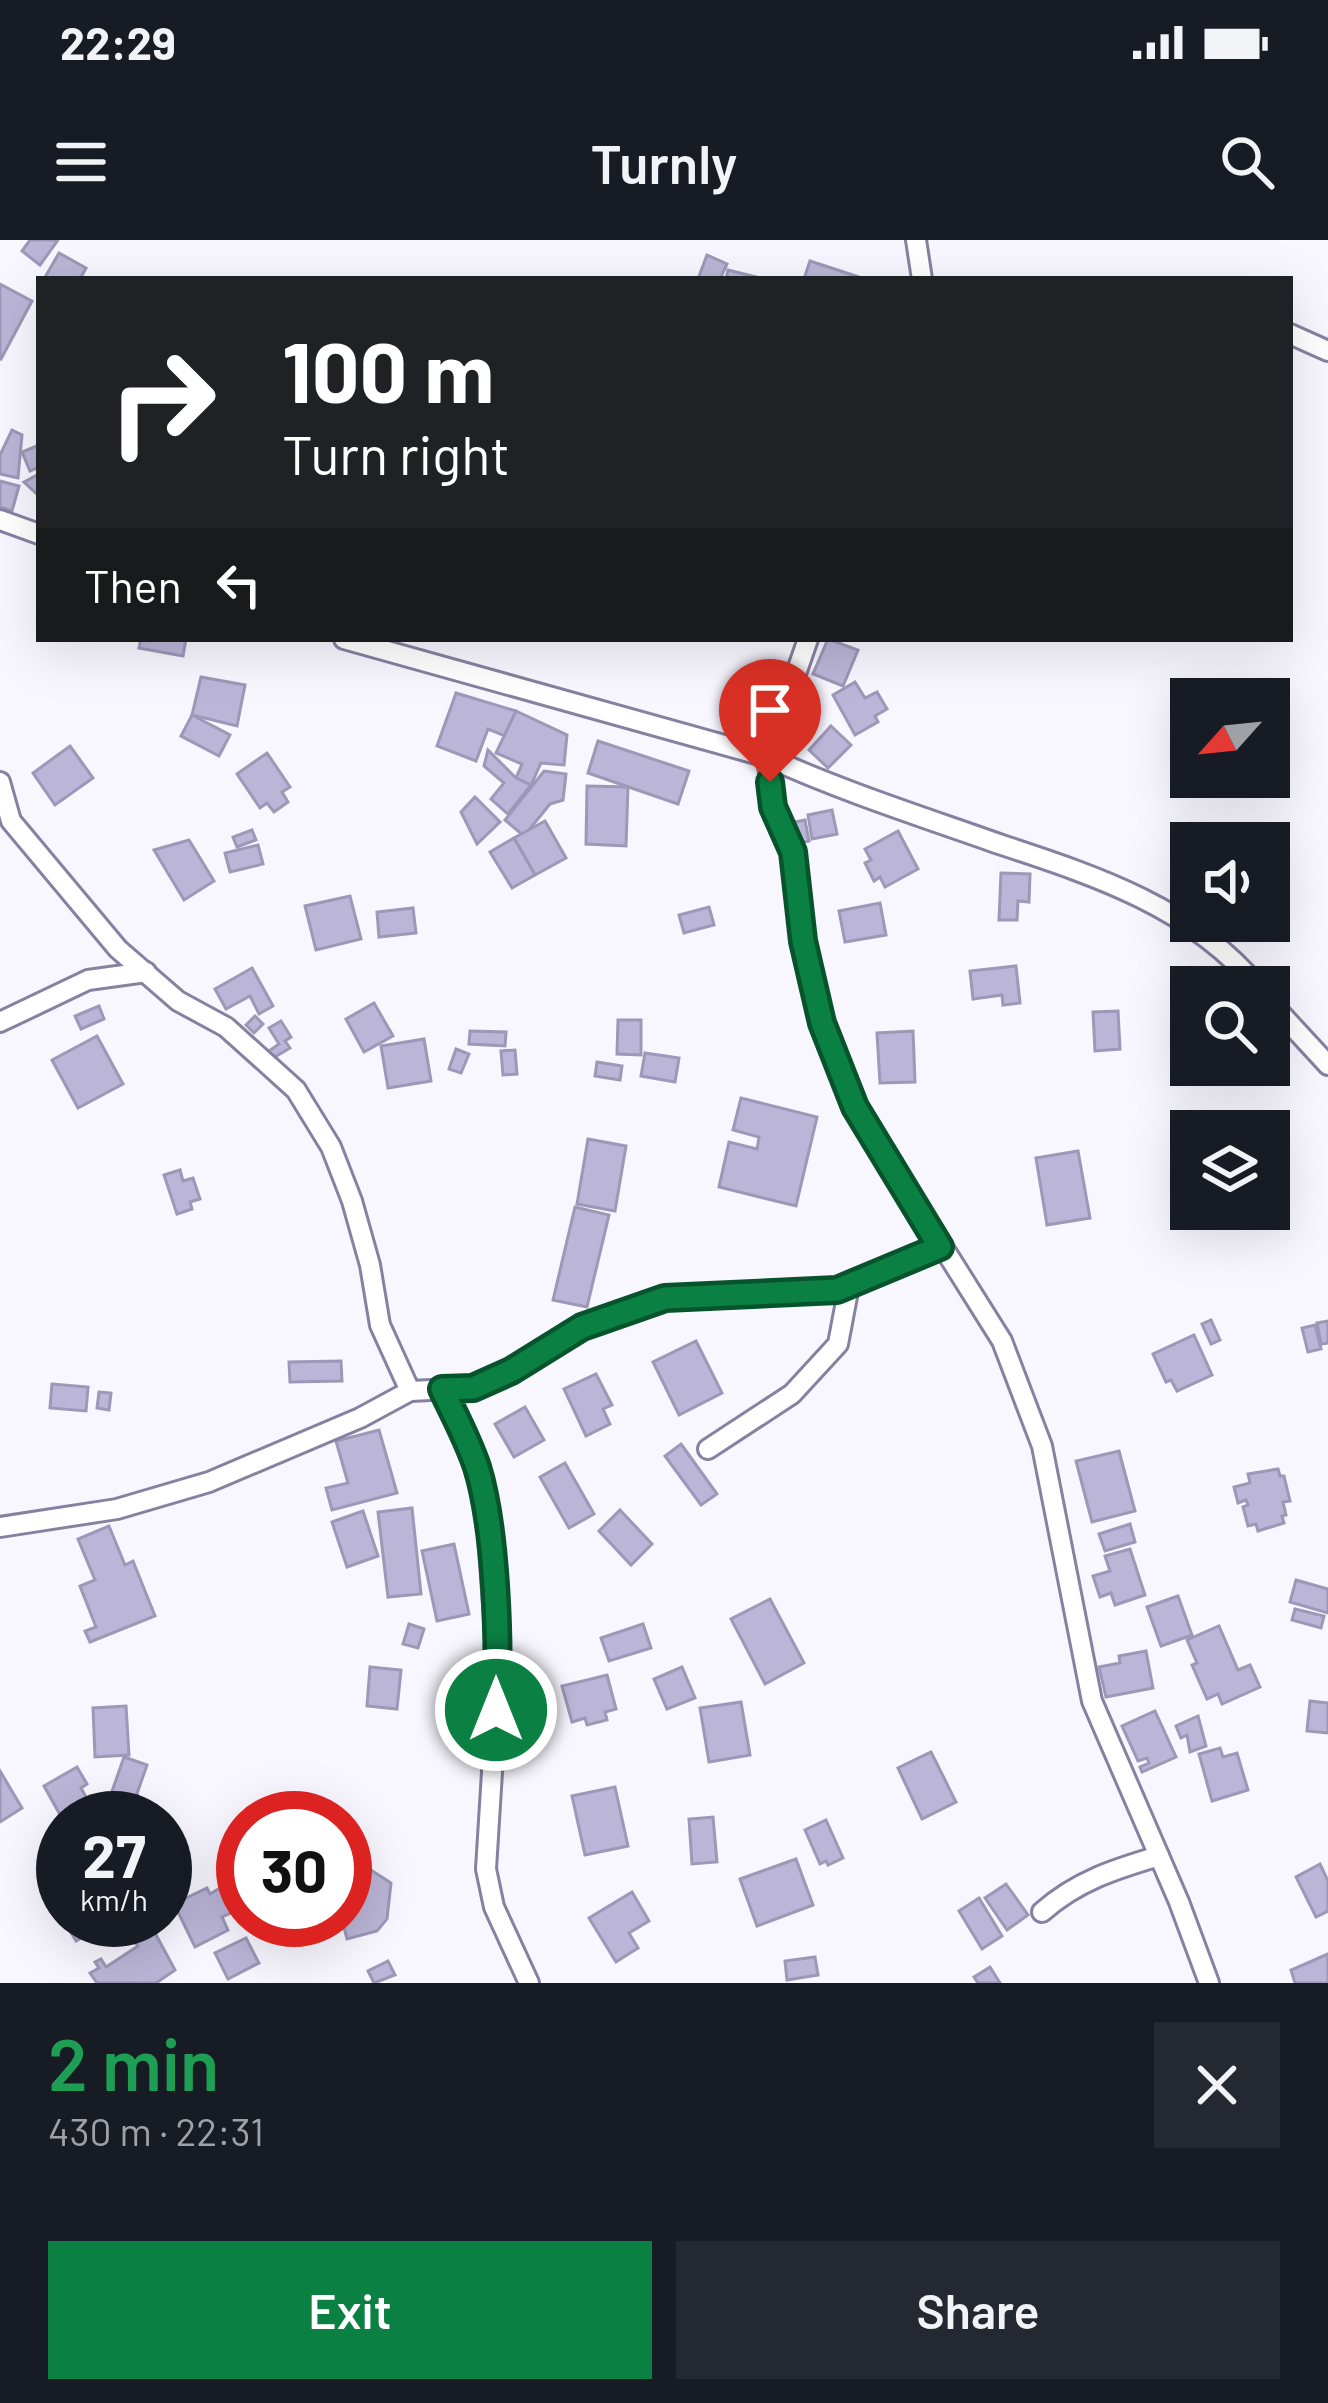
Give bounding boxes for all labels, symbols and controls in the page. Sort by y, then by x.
text: 22:29 [60,15,176,69]
icon: menu [48,129,114,195]
icon: search [1214,129,1280,195]
text: Turnly [591,130,738,195]
text: 100 m [282,319,494,420]
icon: right [84,324,240,480]
text: Turn right [282,421,510,486]
icon: left [206,552,272,618]
text: Then [84,558,182,612]
pin [719,659,821,782]
icon: arrive [737,677,803,743]
north arrow [1170,678,1290,798]
map controls [1170,678,1290,1230]
button: sound [1170,822,1290,942]
button: search [1170,966,1290,1086]
button: layers [1170,1110,1290,1230]
position arrow [433,1647,559,1773]
speed limit sign: 30 [216,1791,372,1947]
text: 27 [82,1818,146,1890]
text: km/h [80,1881,148,1917]
text: 2 min [48,2019,219,2105]
button: close [1154,2022,1280,2148]
text: 430 m · 22:31 [48,2107,264,2154]
button: Exit [48,2241,652,2379]
button: Share [676,2241,1280,2379]

